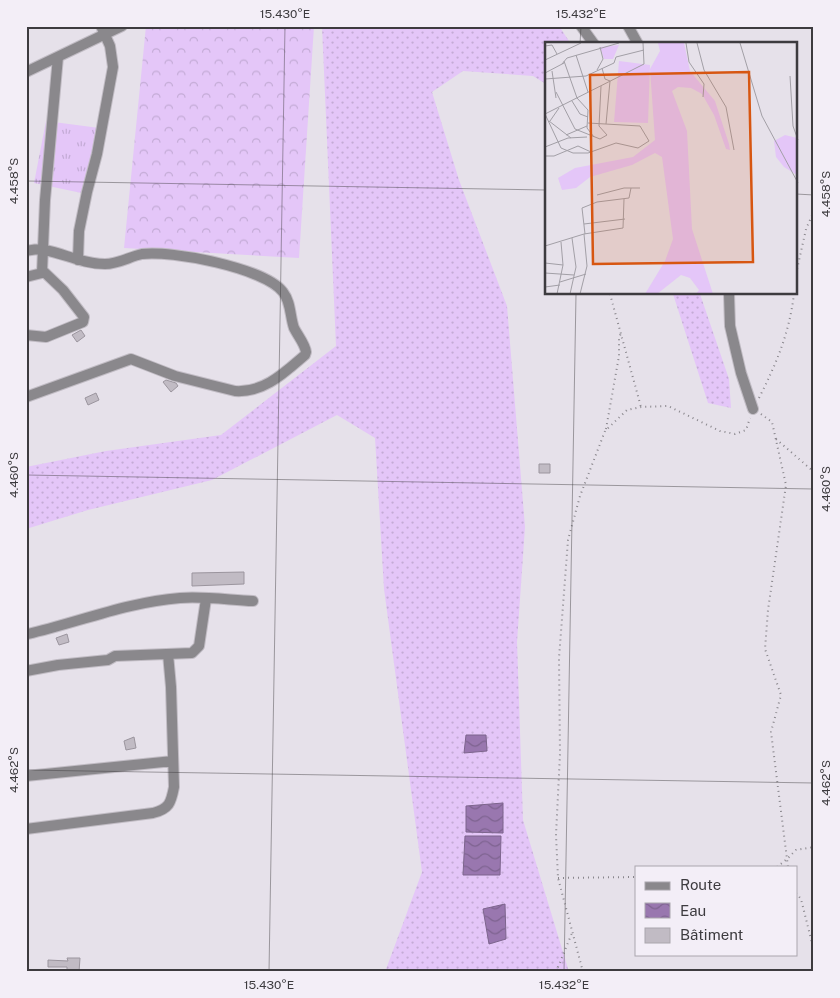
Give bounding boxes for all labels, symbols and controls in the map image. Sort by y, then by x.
text: 15.430°E [260,7,310,21]
text: 15.432°E [556,7,606,21]
inset map [545,42,798,295]
text: 4.458°S [7,158,21,204]
text: 4.458°S [819,171,833,217]
text: 4.460°S [7,452,21,498]
text: 4.460°S [819,466,833,512]
text: 4.462°S [7,747,21,793]
text: 4.462°S [819,760,833,806]
legend [635,866,798,956]
text: Route [680,876,721,893]
text: Eau [680,902,706,919]
text: Bâtiment [680,926,743,943]
text: 15.430°E [244,978,294,992]
text: 15.432°E [539,978,589,992]

